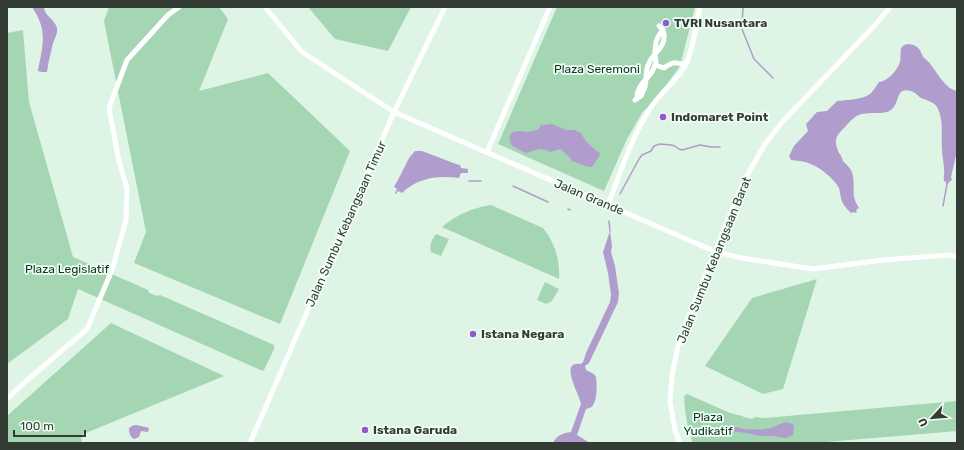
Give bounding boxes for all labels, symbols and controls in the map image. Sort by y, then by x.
place label: TVRI Nusantara [674,16,767,30]
marker: TVRI Nusantara [661,18,671,28]
park label: Plaza Seremoni [554,62,640,76]
place label: Indomaret Point [671,110,769,124]
marker: Indomaret Point [658,112,668,122]
street label: Jalan Sumbu Kebangsaan Timur [303,139,389,309]
street label: Jalan Sumbu Kebangsaan Barat [674,174,754,345]
street label: Jalan Grande [552,176,626,218]
park label: Plaza Legislatif [25,262,109,276]
place label: Istana Negara [481,327,564,341]
marker: Istana Negara [468,329,478,339]
north arrow [912,398,952,438]
park label: Plaza Yudikatif [683,410,733,438]
scale bar [14,412,85,438]
text: U [916,416,931,429]
text: 100 m [20,419,54,433]
place label: Istana Garuda [373,423,457,437]
marker: Istana Garuda [360,425,370,435]

